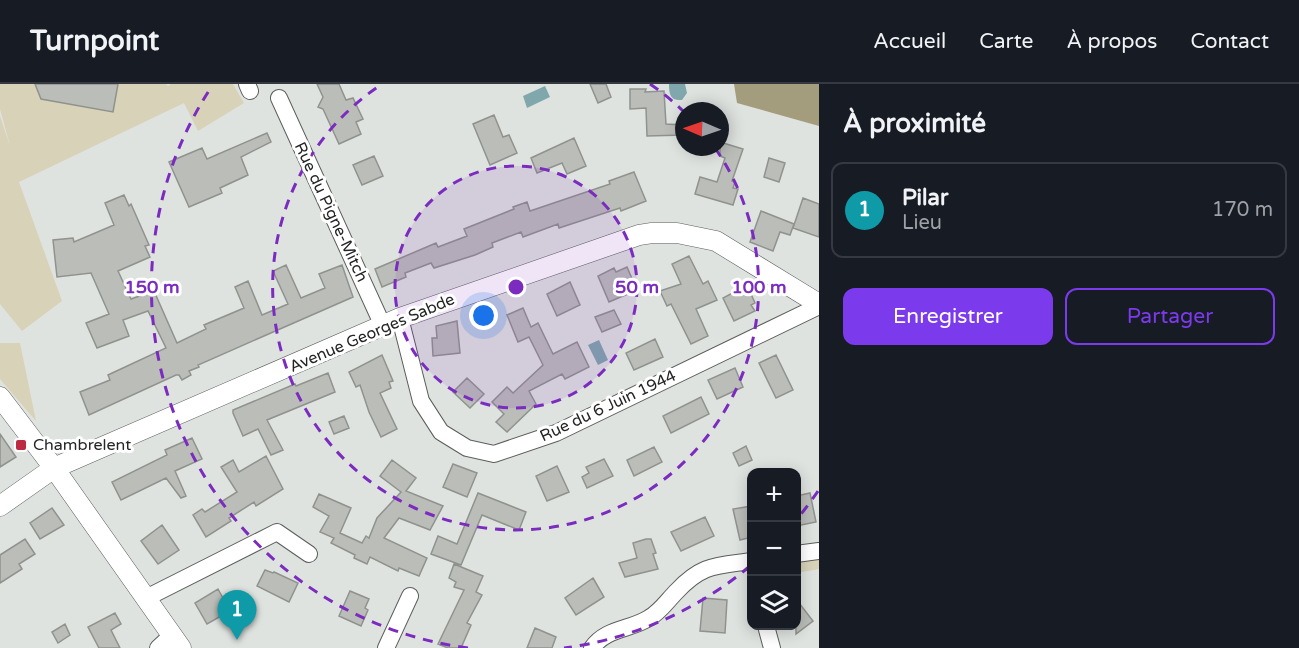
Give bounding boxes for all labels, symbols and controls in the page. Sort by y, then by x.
text: Turnpoint [30,24,159,58]
text: Accueil [873,29,946,54]
text: Carte [979,29,1033,54]
text: À propos [1066,29,1157,54]
text: Contact [1190,29,1269,54]
north arrow [675,102,729,156]
text: À proximité [843,108,986,139]
street label: Rue du Pigne-Mitch [290,139,372,285]
text: Pilar [902,185,948,211]
text: 1 [858,198,871,222]
text: 170 m [1212,198,1273,222]
text: Lieu [902,211,942,235]
text: 150 m [124,276,180,298]
text: 50 m [615,276,659,298]
text: 100 m [731,276,787,298]
centre of rings [506,277,526,297]
button: Enregistrer [843,288,1053,345]
button: Partager [1065,288,1275,345]
street label: Avenue Georges Sabde [286,289,458,377]
your location [469,301,498,330]
street label: Rue du 6 Juin 1944 [537,366,679,446]
place label: Chambrelent [33,435,131,455]
marker: Chambrelent [14,438,28,452]
map controls [747,468,801,630]
button: + [747,468,801,522]
button: − [747,522,801,576]
button: layers [747,576,801,630]
pin: 1 [218,590,256,640]

